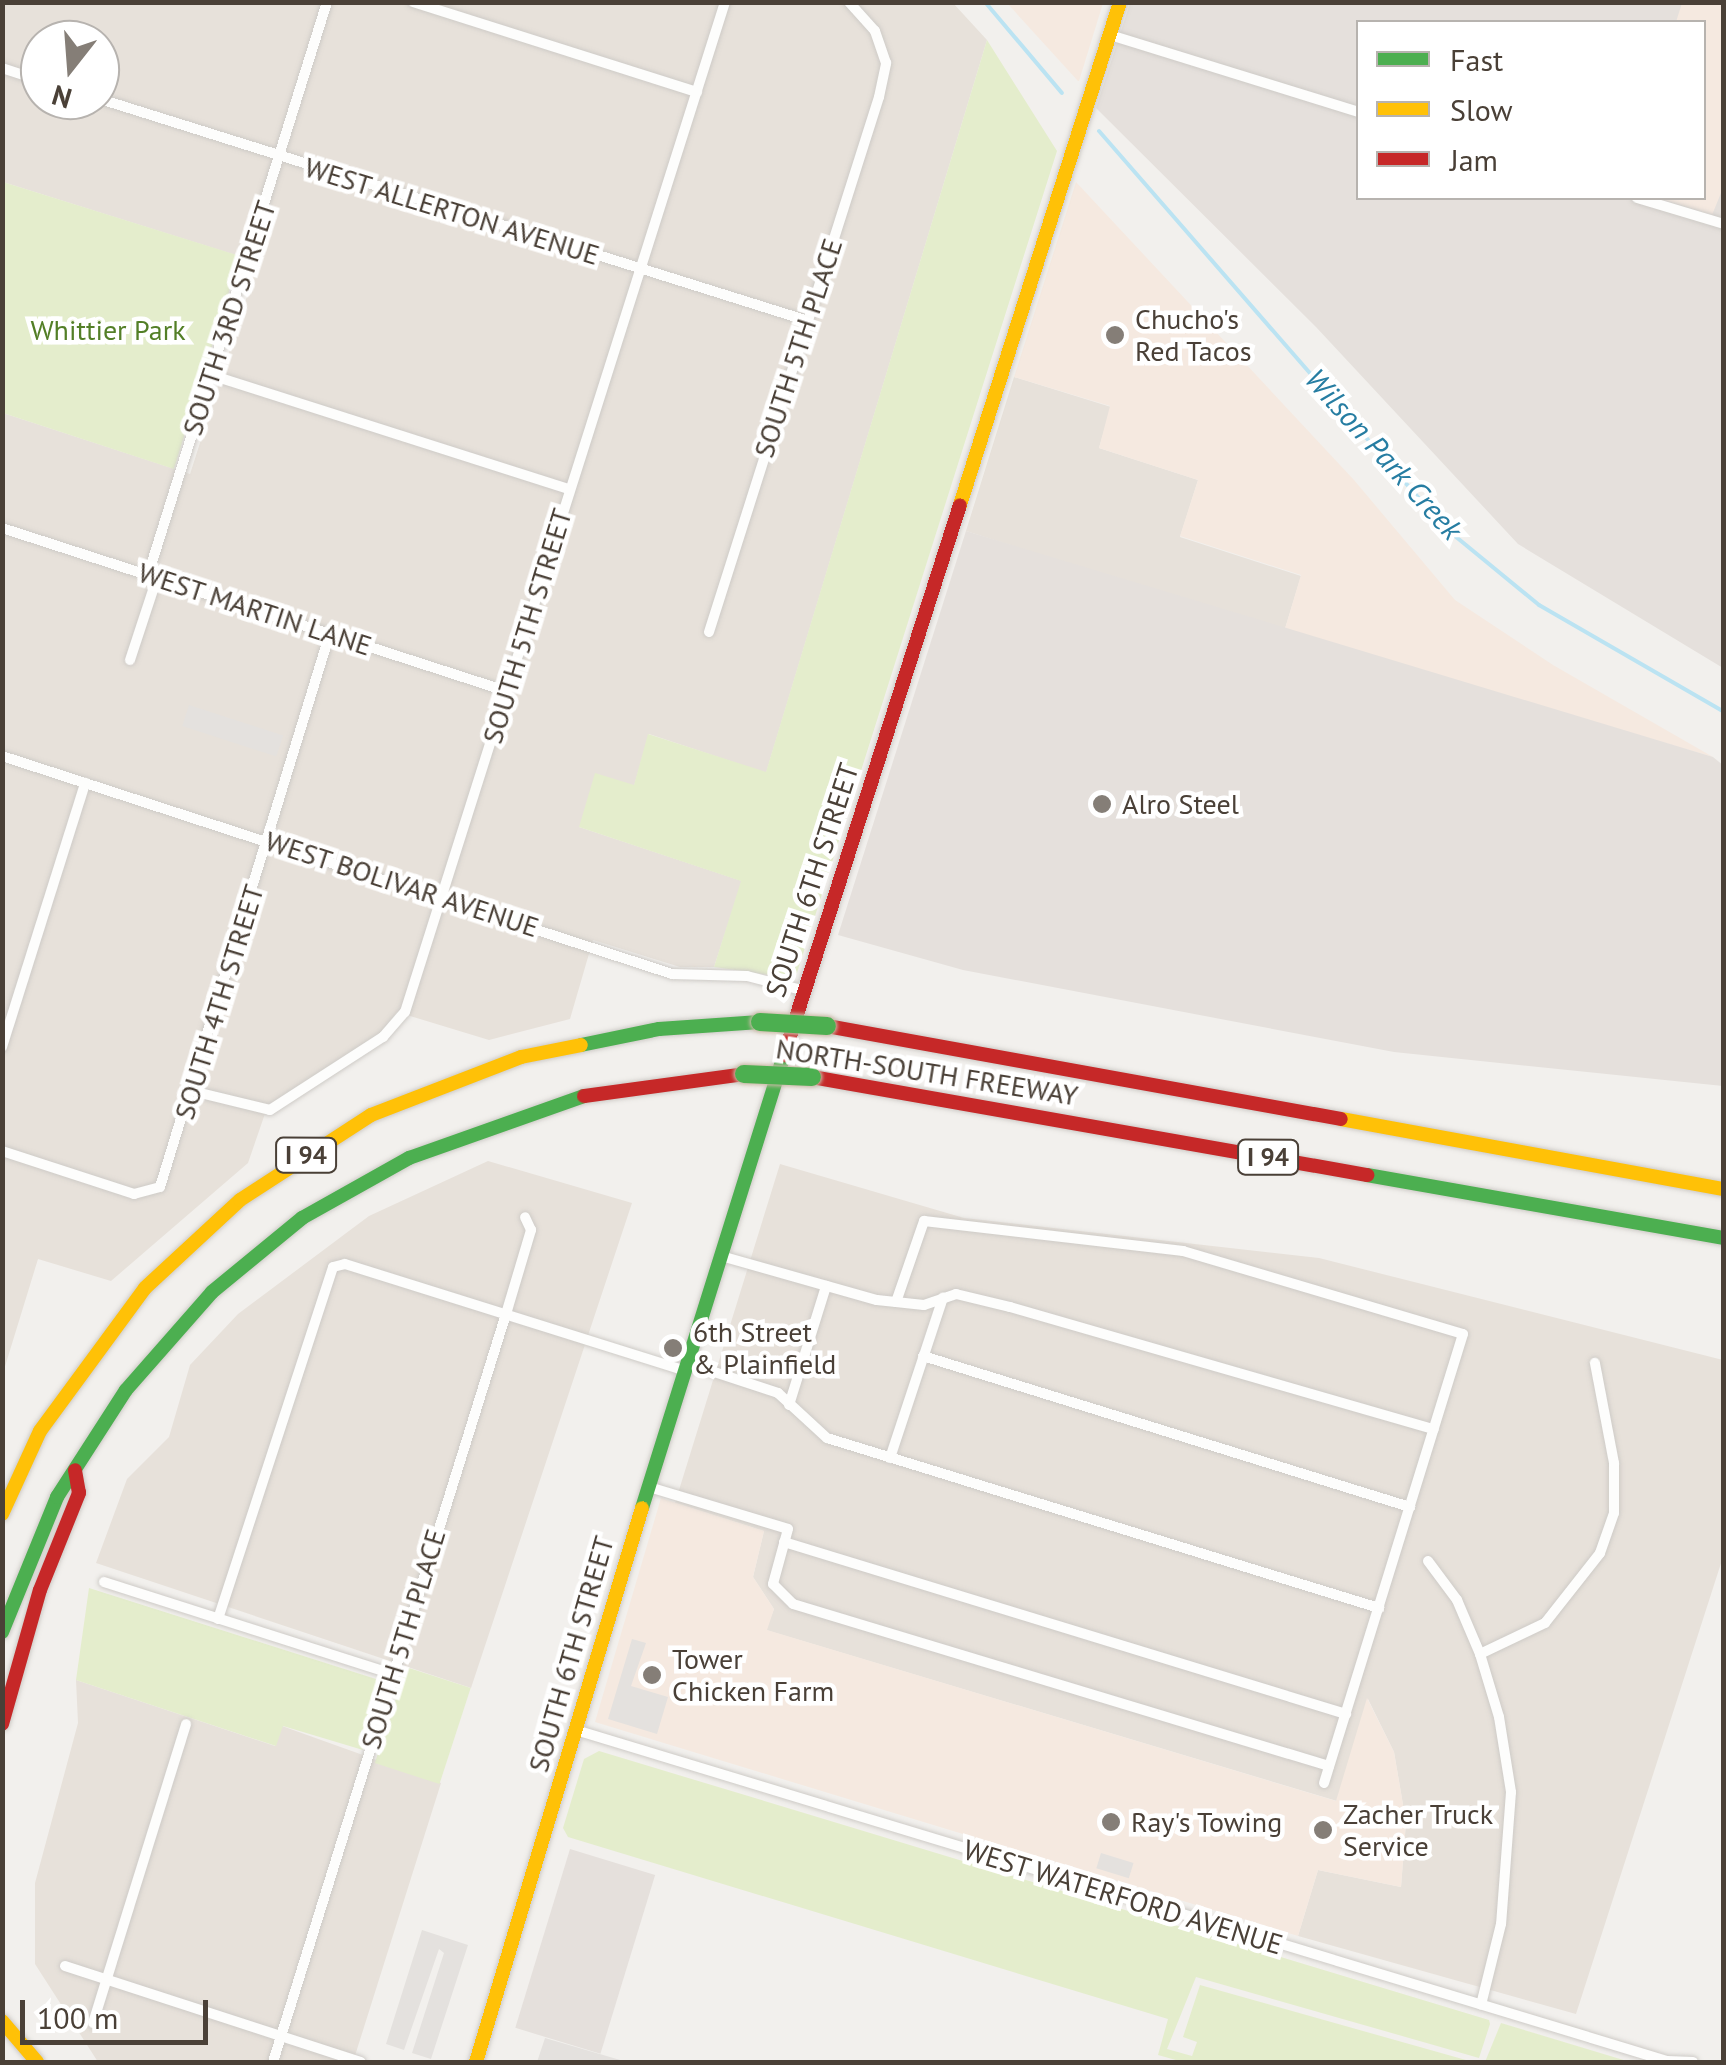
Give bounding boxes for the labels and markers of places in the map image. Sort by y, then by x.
place label: Chucho's Red Tacos [1135,302,1252,368]
marker: Chucho's Red Tacos [1104,324,1126,346]
place label: Alro Steel [1122,787,1239,821]
marker: Alro Steel [1091,793,1113,815]
place label: 6th Street & Plainfield [693,1315,836,1381]
marker: 6th Street & Plainfield [662,1337,684,1359]
place label: Tower Chicken Farm [672,1642,834,1708]
marker: Tower Chicken Farm [641,1664,663,1686]
place label: Zacher Truck Service [1343,1797,1494,1863]
place label: Ray's Towing [1131,1805,1283,1839]
marker: Ray's Towing [1100,1811,1122,1833]
marker: Zacher Truck Service [1312,1819,1334,1841]

